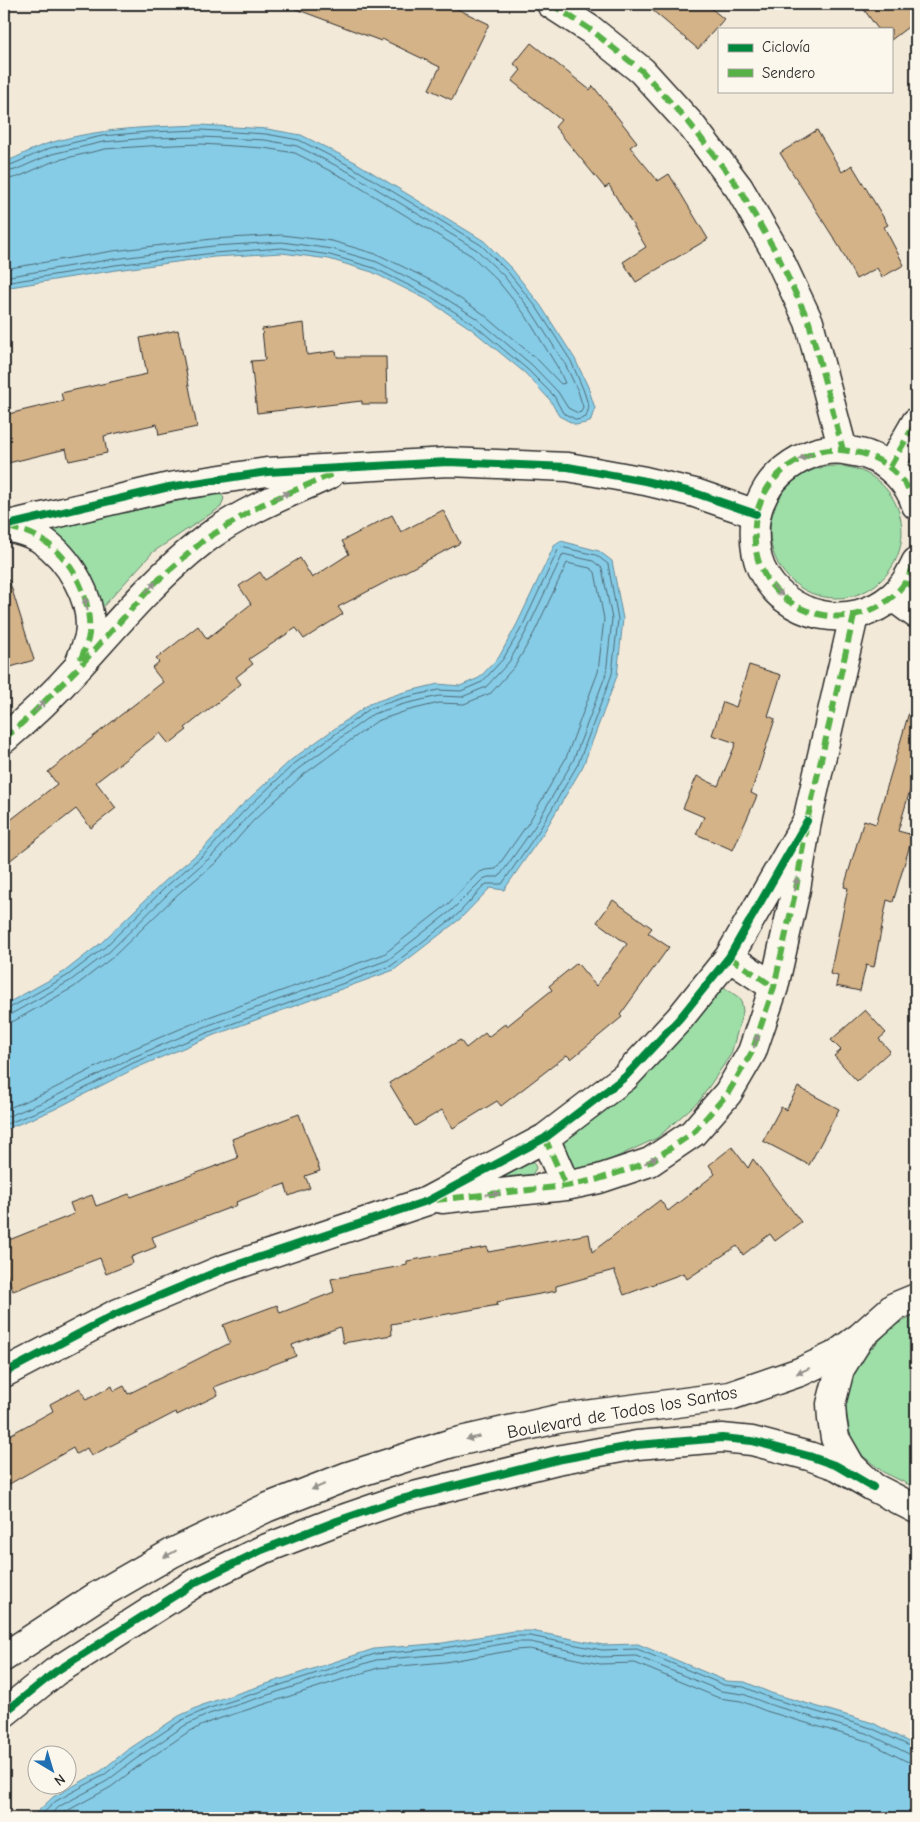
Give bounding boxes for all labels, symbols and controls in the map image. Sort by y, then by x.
legend [718,28,892,92]
text: Ciclovía [762,38,810,56]
text: Sendero [762,64,815,82]
one-way arrow [797,453,812,461]
one-way arrow [276,491,290,499]
one-way arrow [145,581,157,593]
one-way arrow [772,585,784,597]
one-way arrow [82,596,90,611]
one-way arrow [34,701,46,713]
one-way arrow [793,875,801,891]
one-way arrow [752,1033,760,1048]
one-way arrow [644,1156,658,1164]
one-way arrow [486,1190,502,1198]
one-way arrow [796,1367,810,1375]
street label: Boulevard de Todos los Santos [505,1382,739,1443]
one-way arrow [466,1434,481,1442]
one-way arrow [311,1484,326,1491]
one-way arrow [163,1550,178,1558]
north arrow [28,1744,78,1794]
text: N [51,1770,69,1789]

